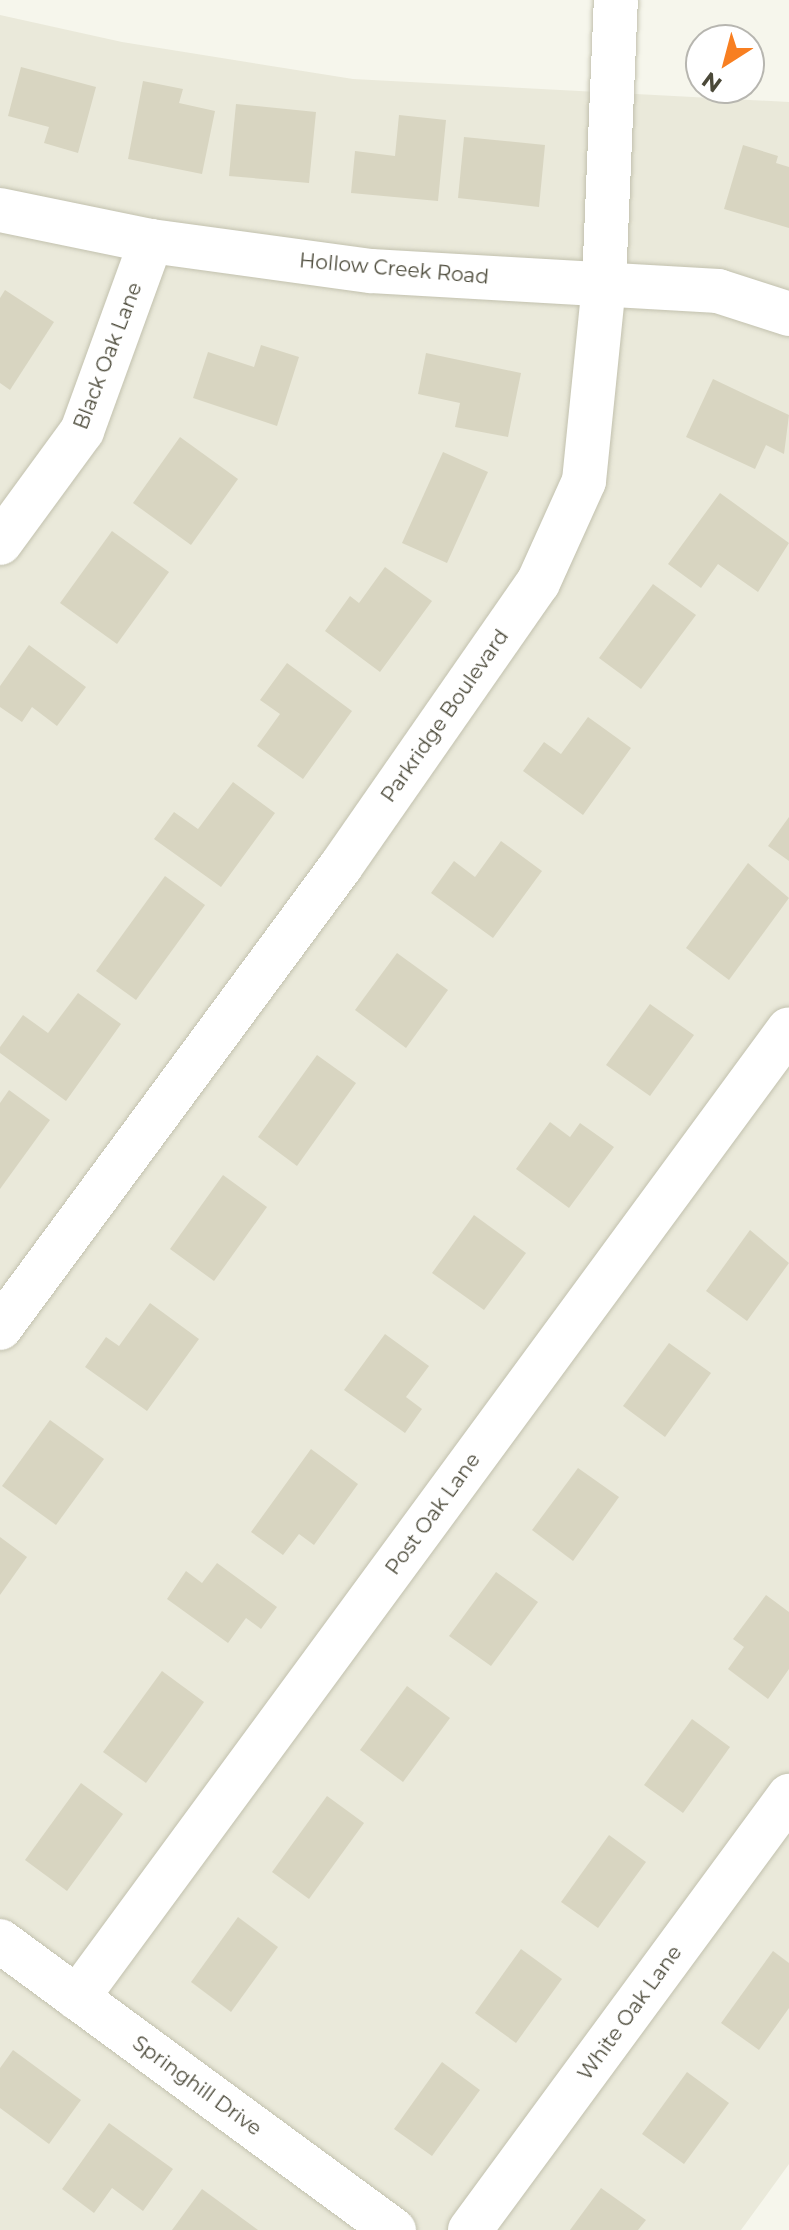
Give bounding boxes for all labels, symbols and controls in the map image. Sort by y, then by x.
north arrow [685,24,765,104]
text: N [697,66,727,98]
street label: Hollow Creek Road [298,249,490,289]
street label: Black Oak Lane [69,279,147,433]
street label: Parkridge Boulevard [376,625,514,807]
street label: Post Oak Lane [381,1448,485,1580]
street label: White Oak Lane [573,1941,687,2085]
street label: Springhill Drive [128,2031,266,2141]

